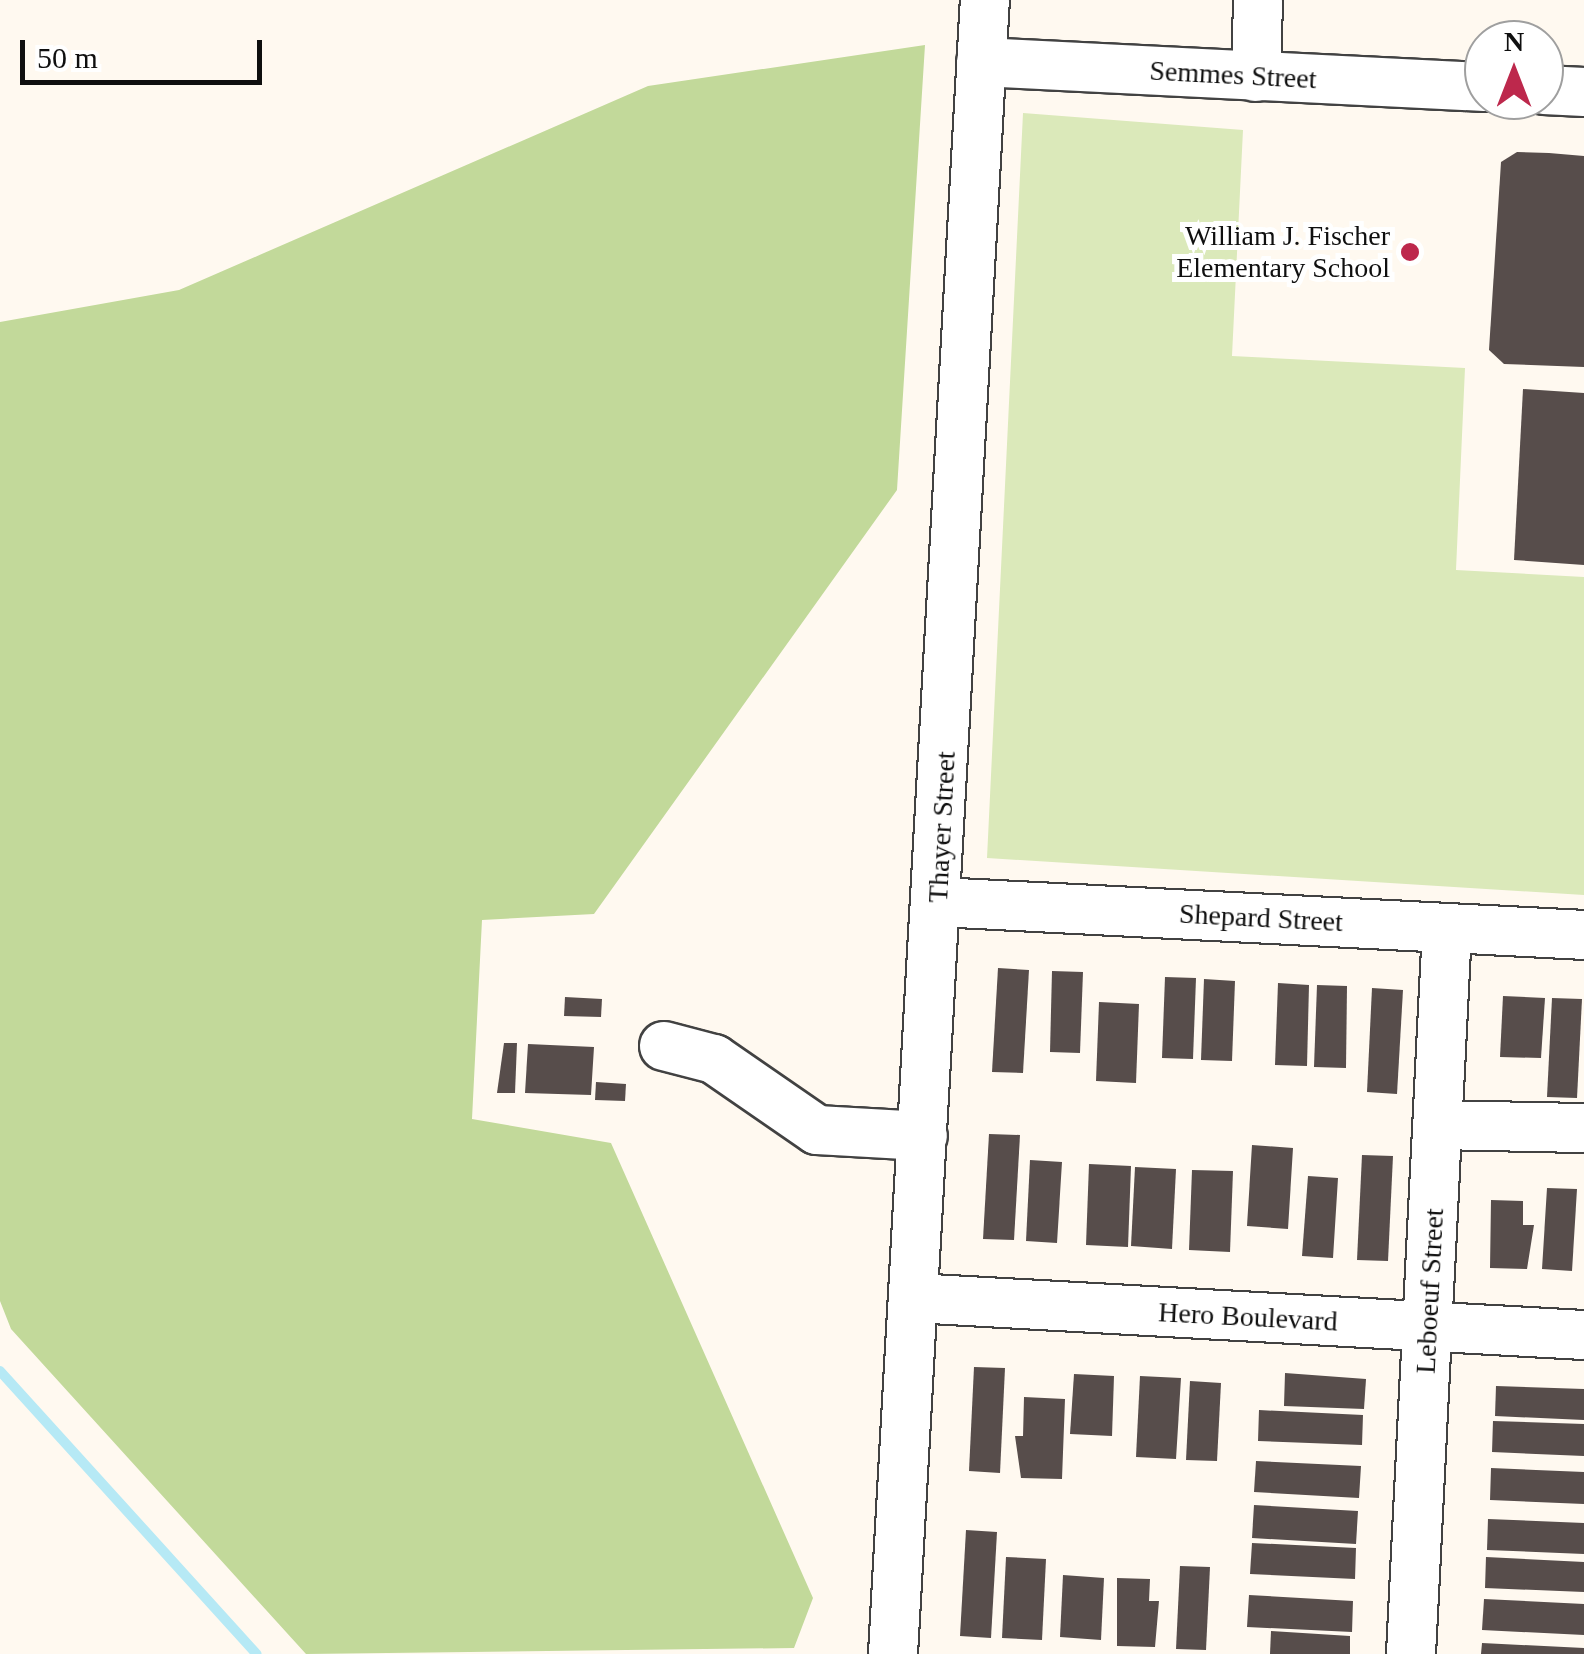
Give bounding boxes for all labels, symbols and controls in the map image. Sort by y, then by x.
scale bar [25,20,268,82]
north arrow [1464,20,1564,120]
text: N [1504,26,1524,57]
text: 50 m [37,41,98,74]
street label: Semmes Street [1149,54,1317,96]
place label: William J. Fischer Elementary School [1176,219,1390,285]
marker: William J. Fischer Elementary School [1399,241,1421,263]
street label: Thayer Street [921,750,963,904]
street label: Shepard Street [1178,897,1344,939]
street label: Leboeuf Street [1409,1207,1451,1375]
street label: Hero Boulevard [1157,1296,1339,1338]

